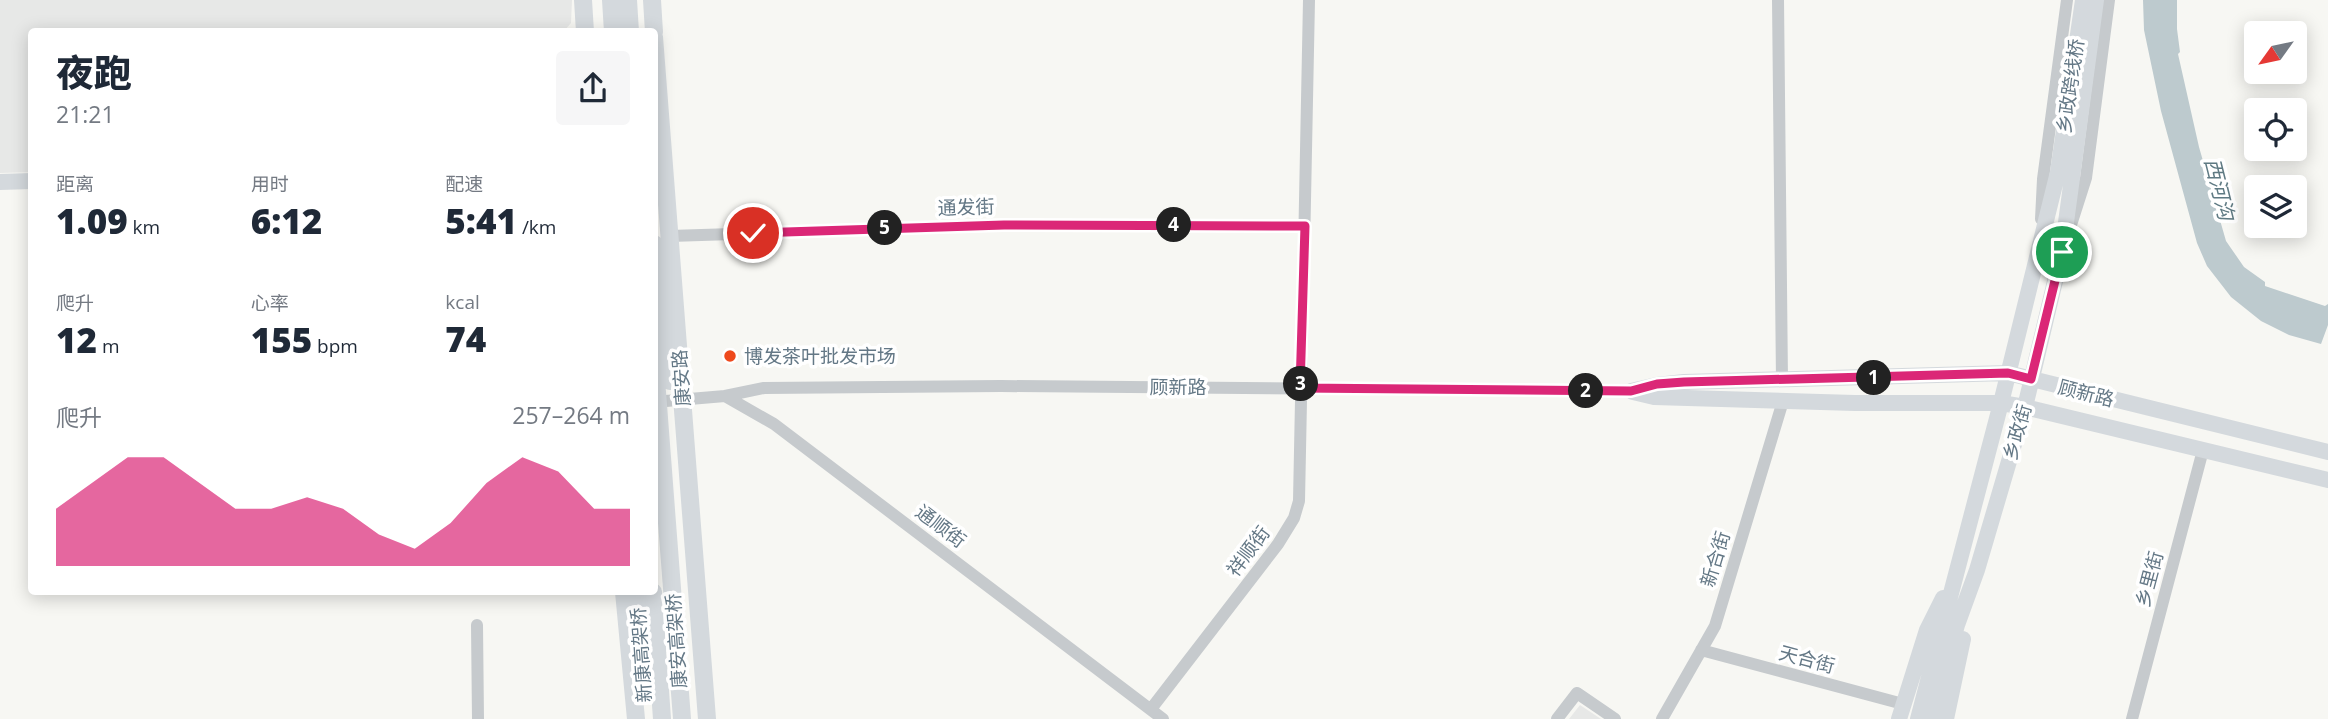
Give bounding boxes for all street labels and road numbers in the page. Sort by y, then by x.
street label: 乡政跨线桥 [2051,37,2089,135]
street label: 通发街 [937,193,995,221]
street label: 康安路 [666,349,696,407]
street label: 顾新路 [2055,373,2117,413]
street label: 顾新路 [1149,374,1207,400]
street label: 乡政街 [1997,401,2037,463]
street label: 通顺街 [910,498,972,554]
street label: 祥顺街 [1220,520,1276,582]
street label: 新合街 [1694,528,1736,590]
street label: 乡里街 [2129,548,2169,610]
street label: 康安高架桥 [660,593,692,689]
street label: 新康高架桥 [625,607,657,703]
street label: 天合街 [1776,639,1838,679]

